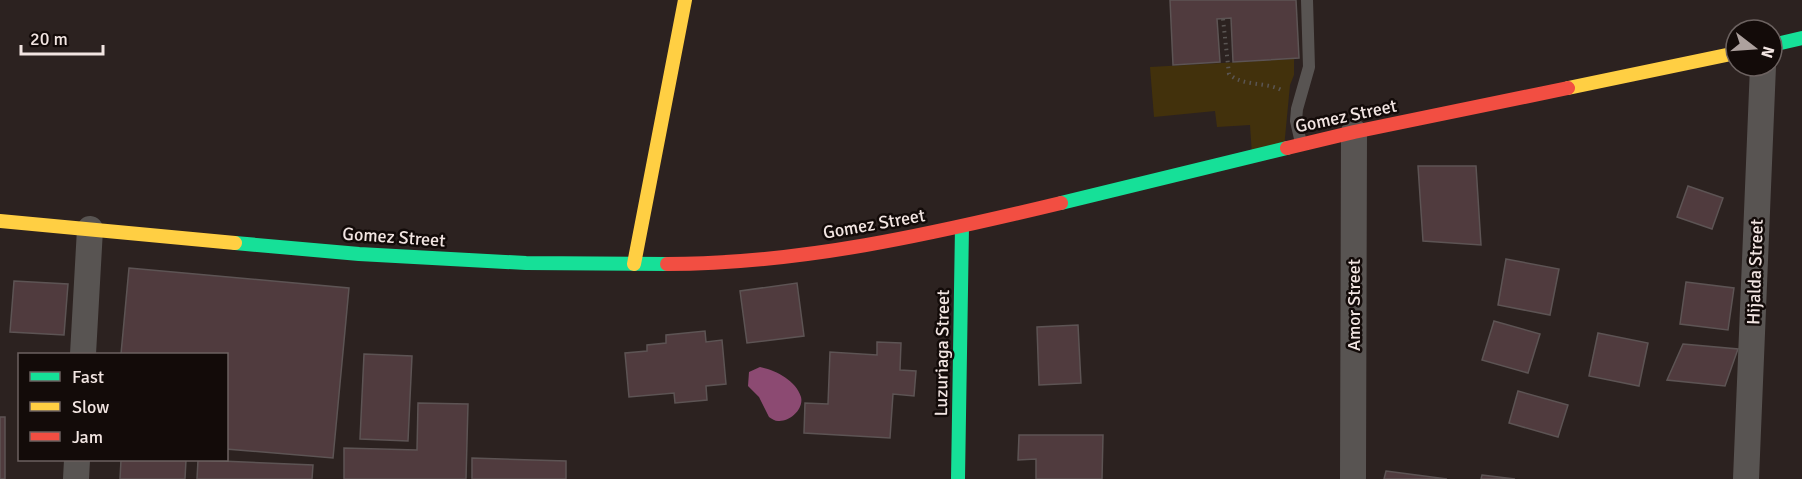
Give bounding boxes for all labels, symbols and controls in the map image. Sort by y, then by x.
scale bar [21,18,104,56]
north arrow [1724,18,1784,78]
text: 20 m [30,28,68,50]
text: N [1756,44,1779,60]
street label: Gomez Street [1293,95,1399,137]
street label: Gomez Street [821,204,927,244]
street label: Hijalda Street [1742,219,1768,325]
street label: Gomez Street [342,222,446,252]
street label: Amor Street [1343,259,1365,351]
street label: Luzuriaga Street [930,289,954,417]
legend [18,353,228,461]
text: Fast [72,366,104,388]
text: Slow [72,396,109,418]
text: Jam [72,426,103,448]

